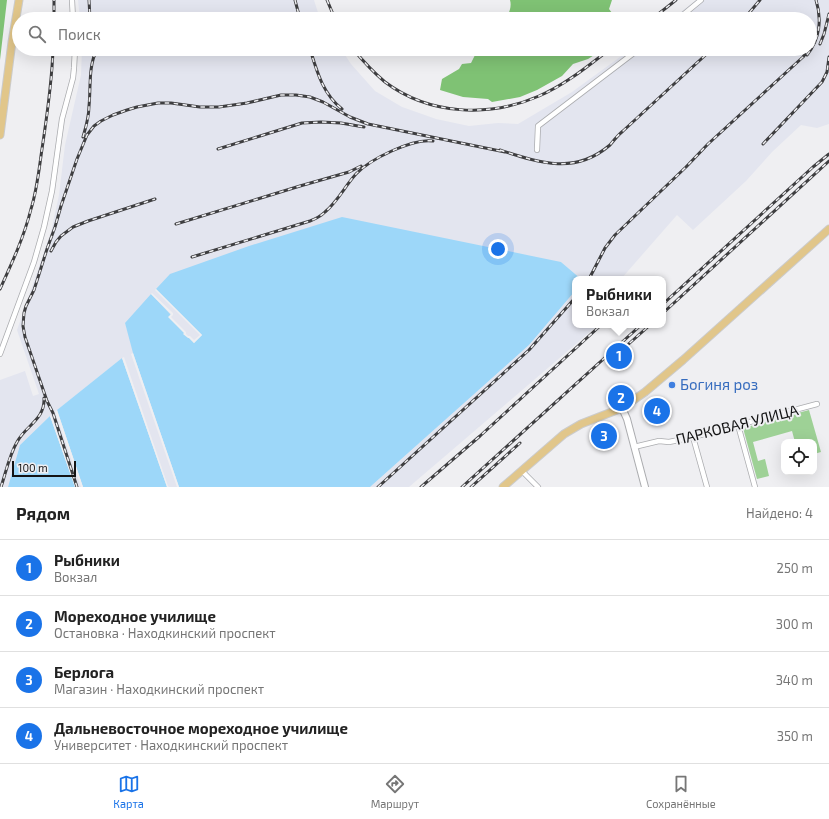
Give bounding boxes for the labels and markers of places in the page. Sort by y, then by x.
pin: 1 [606,341,632,371]
place label: Богиня роз [680,375,758,393]
marker: Богиня роз [667,380,677,390]
pin: 2 [608,383,634,413]
pin: 4 [644,396,670,426]
pin: 3 [591,421,617,451]

